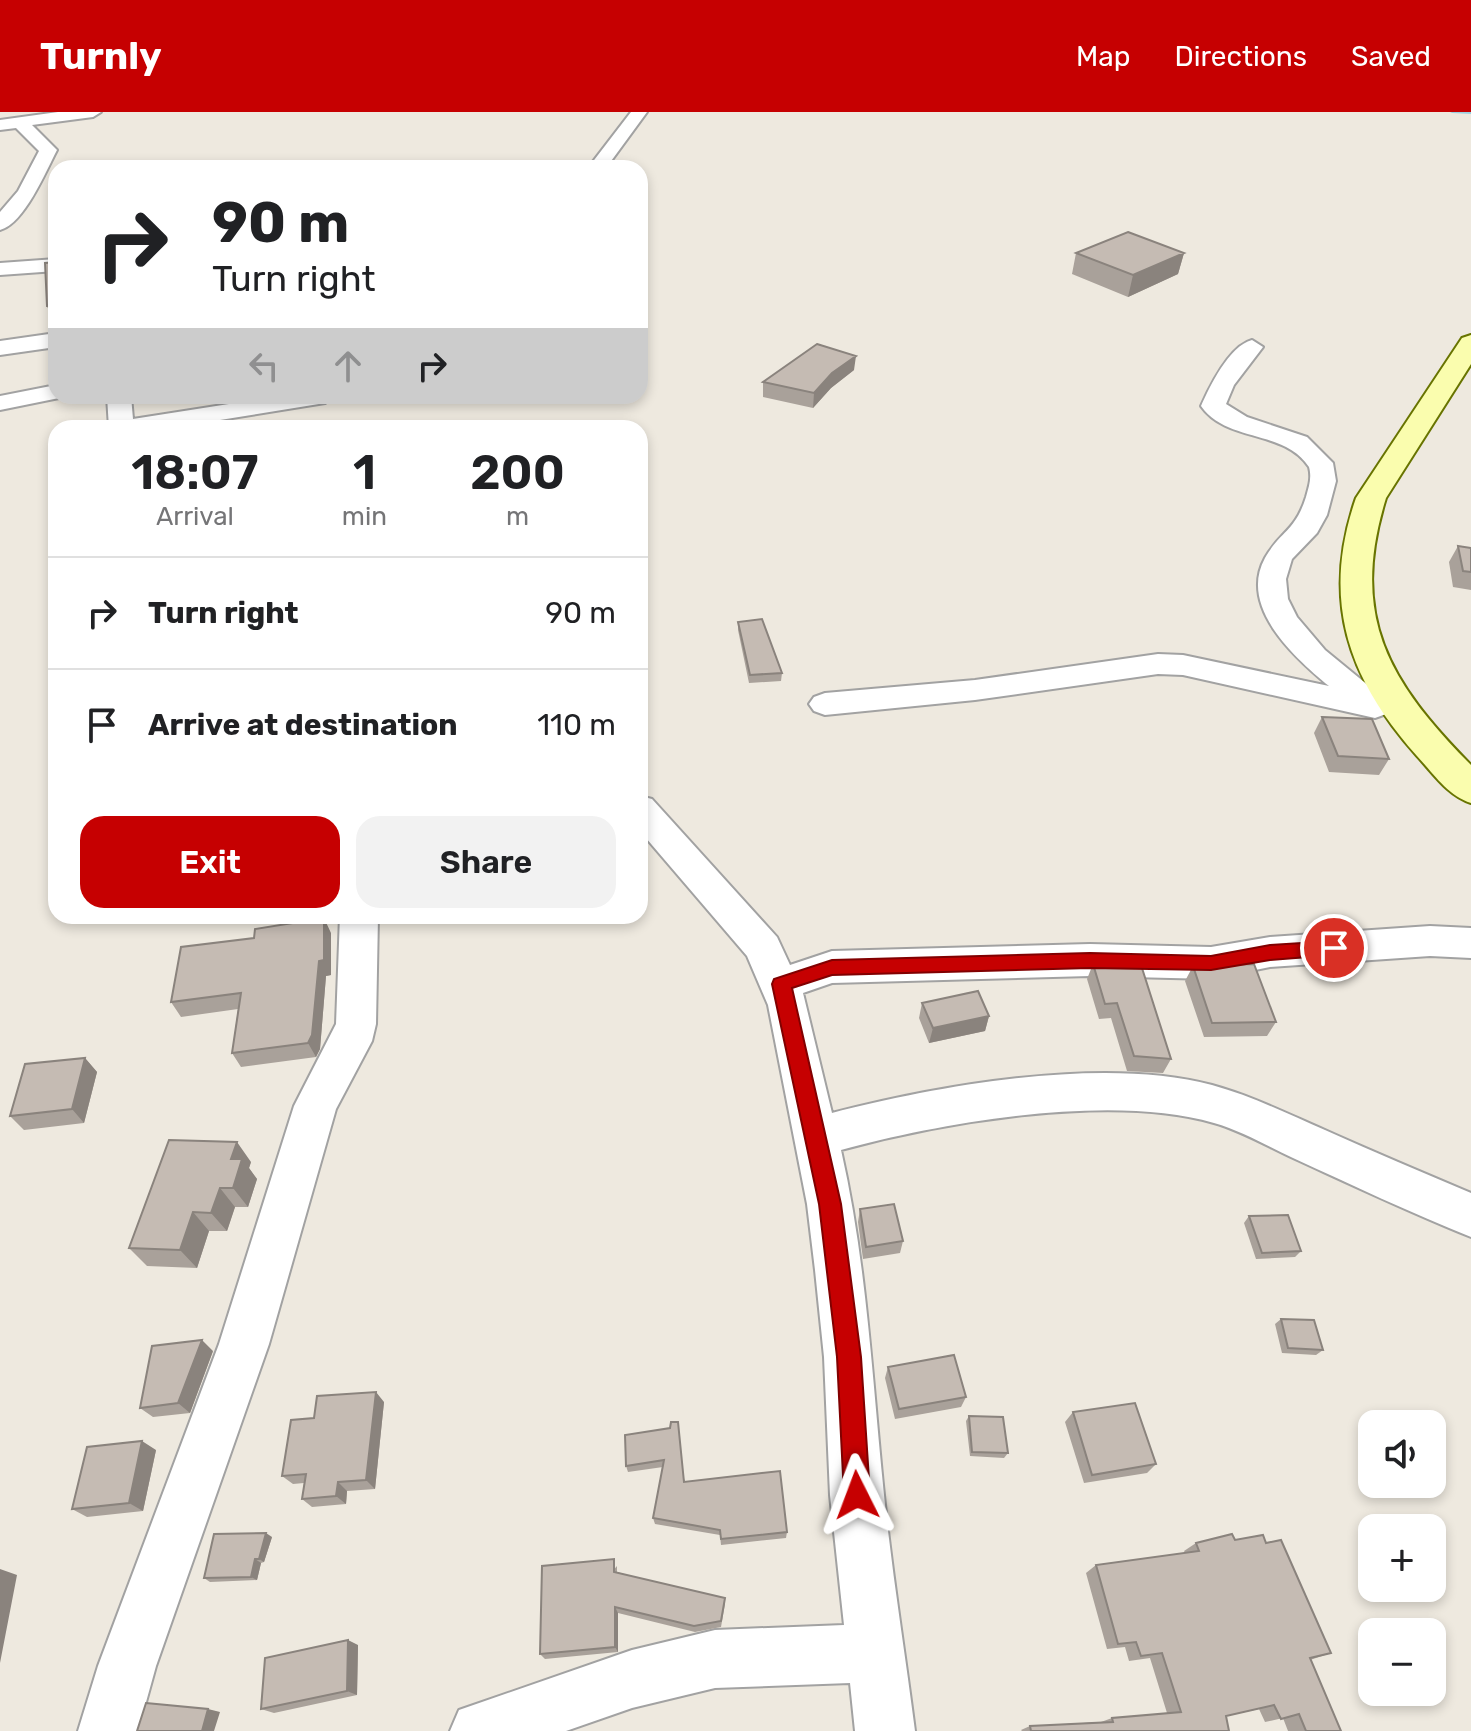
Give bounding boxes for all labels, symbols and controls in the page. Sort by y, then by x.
text: Turnly [40,33,162,79]
text: Map [1076,40,1130,73]
text: Directions [1174,40,1307,73]
text: Saved [1351,40,1431,73]
text: 90 m [212,190,349,256]
icon: right [80,192,184,296]
text: Turn right [212,257,376,300]
icon: left [242,344,286,388]
icon: ahead [326,344,370,388]
icon: right [410,344,454,388]
text: 18:07 [131,444,259,501]
text: 1 [353,444,376,501]
text: 200 [470,444,565,501]
text: Arrival [156,501,234,532]
text: min [342,501,387,532]
text: m [506,501,529,532]
icon: right [80,591,124,635]
text: Turn right [148,595,299,631]
text: 90 m [545,595,616,631]
icon: arrive [80,703,124,747]
text: Arrive at destination [148,707,458,743]
text: 110 m [537,707,616,743]
button: Exit [80,816,340,908]
button: Share [356,816,616,908]
pin [1300,914,1368,982]
icon: arrive [1312,926,1356,970]
map controls [1358,1410,1446,1706]
button: sound [1358,1410,1446,1498]
position arrow [815,1453,899,1537]
button: + [1358,1514,1446,1602]
button: − [1358,1618,1446,1706]

